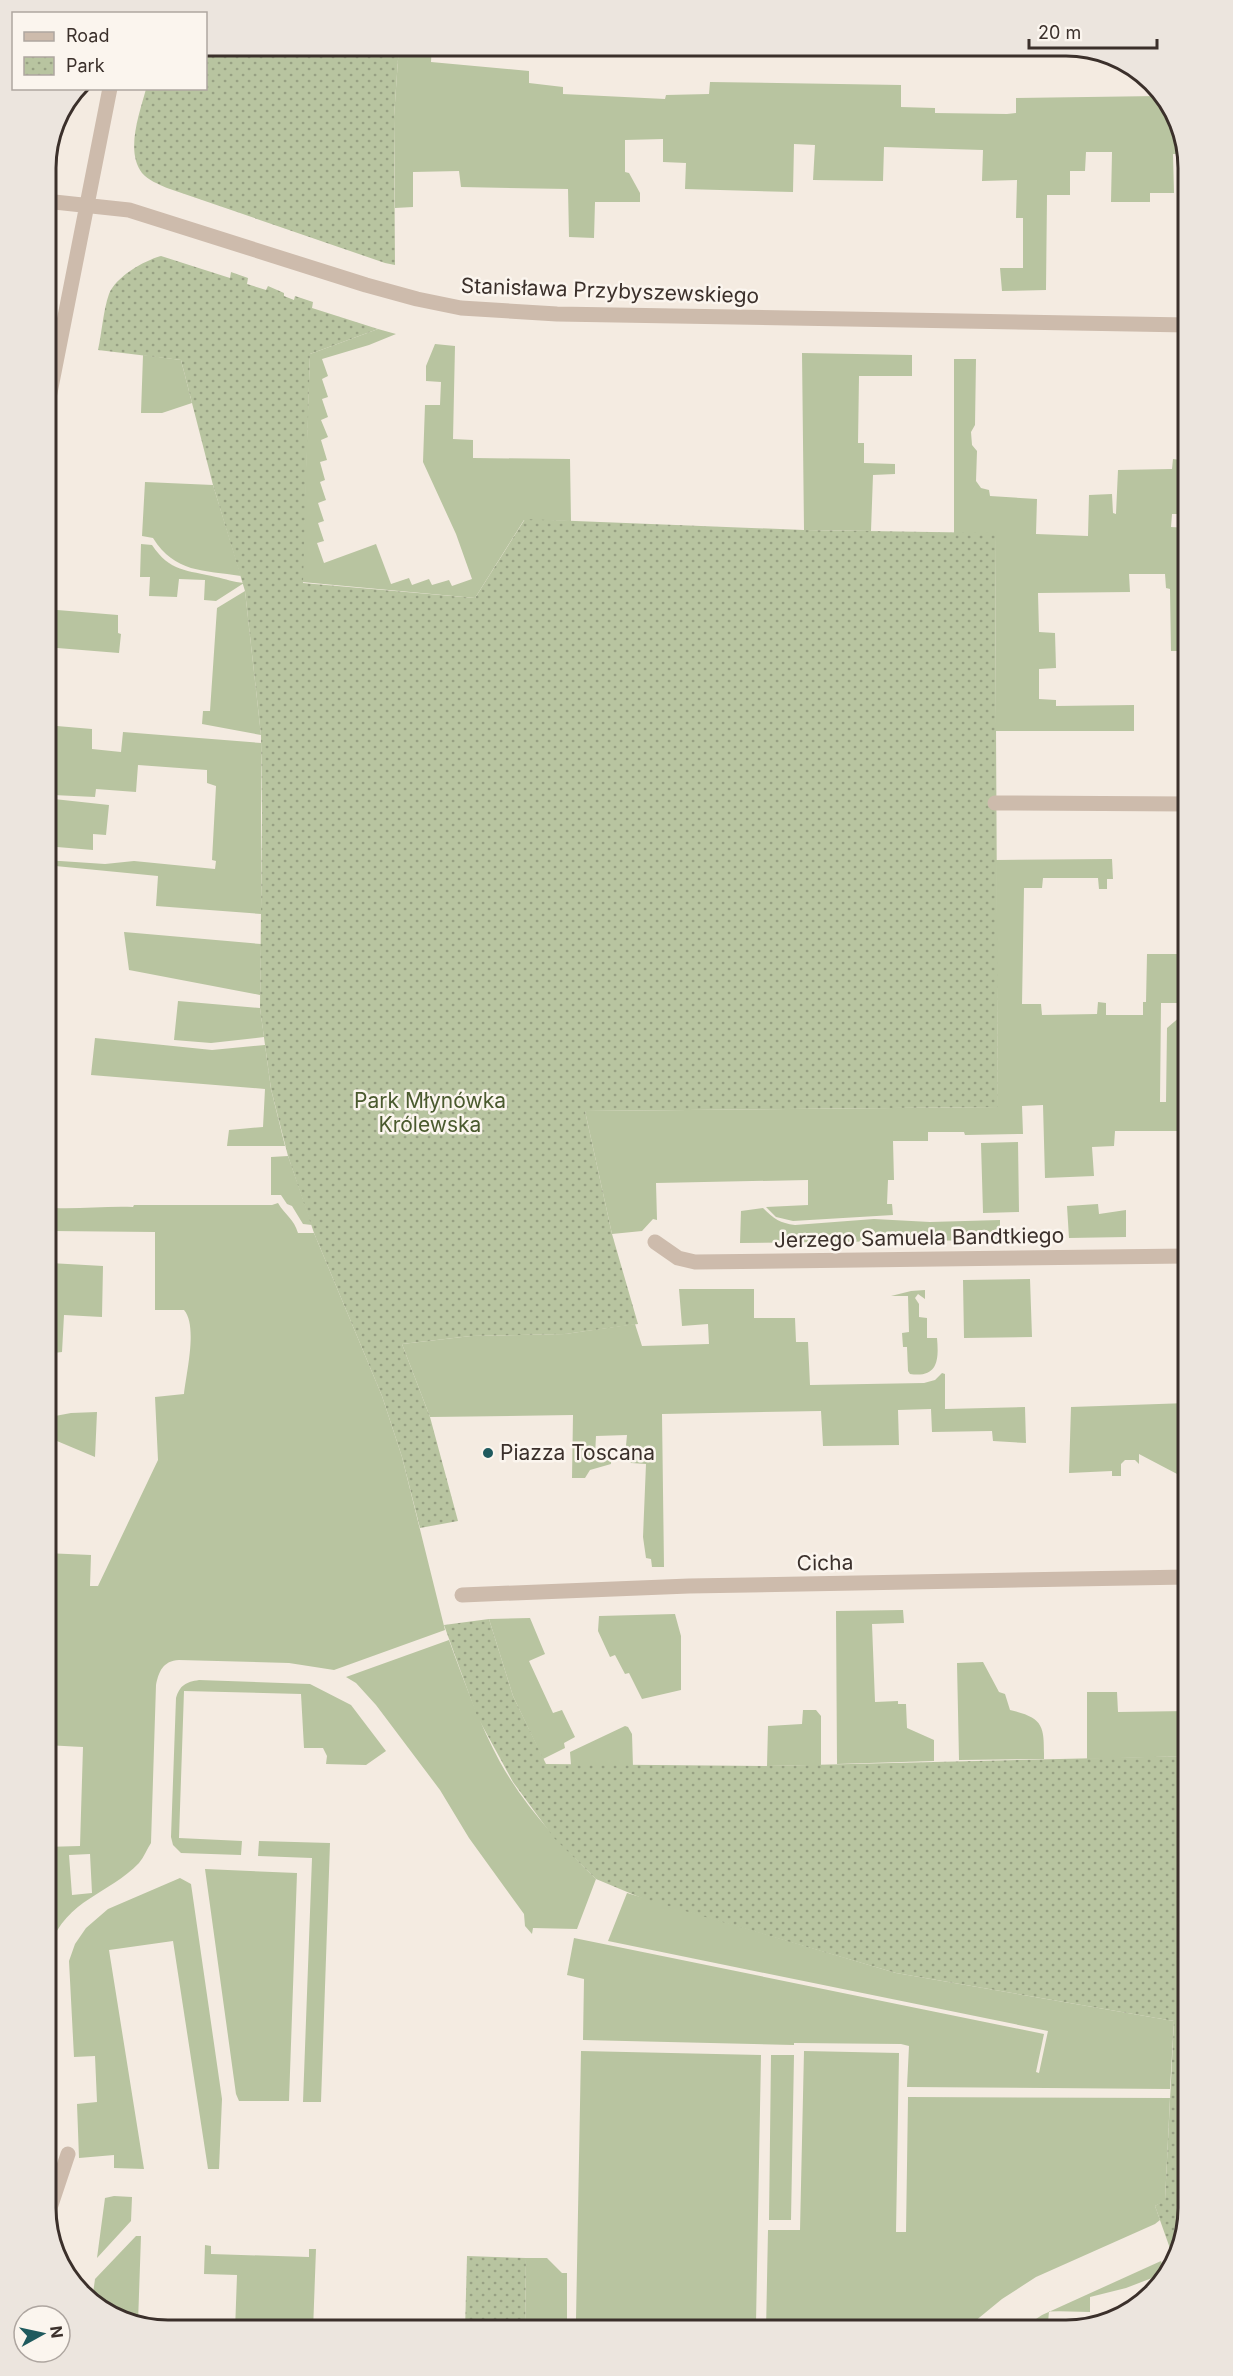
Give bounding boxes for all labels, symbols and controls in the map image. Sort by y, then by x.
legend [12,12,207,90]
scale bar [1029,12,1156,50]
text: 20 m [1038,22,1081,43]
text: Road [66,25,109,46]
text: Park [66,55,105,76]
street label: Stanisława Przybyszewskiego [460,273,760,308]
park label: Park Młynówka Królewska [354,1088,506,1137]
street label: Jerzego Samuela Bandtkiego [774,1222,1064,1253]
place label: Piazza Toscana [500,1440,655,1465]
marker: Piazza Toscana [481,1446,495,1460]
street label: Cicha [796,1550,854,1575]
north arrow [12,2304,72,2364]
text: N [46,2324,68,2339]

